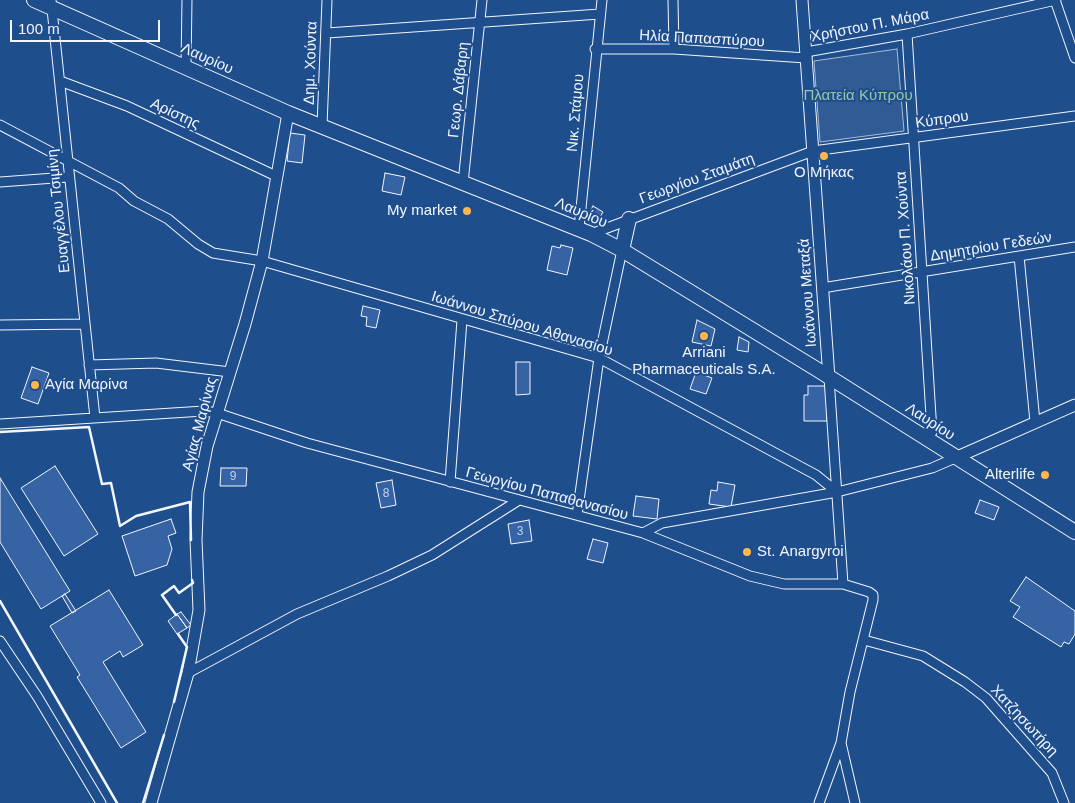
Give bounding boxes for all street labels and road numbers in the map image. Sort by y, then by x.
street label: Χρήστου Π. Μάρα [809,6,931,46]
street label: Δημ. Χούντα [301,21,321,105]
street label: Ηλία Παπασπύρου [639,27,765,51]
street label: Λαυρίου [178,40,236,78]
street label: Γεωρ. Δάβαρη [445,41,473,139]
street label: Νικ. Στάμου [564,73,588,153]
street label: Αρίστης [147,95,203,133]
street label: Κύπρου [914,107,970,133]
street label: Ευαγγέλου Τσιμίνη [44,148,74,274]
street label: Γεωργίου Σταμάτη [637,150,757,208]
street label: Νικολάου Π. Χούντα [892,171,920,305]
street label: Λαυρίου [552,194,610,232]
street label: Δημητρίου Γεδεών [929,228,1053,266]
street label: Ιωάννου Μεταξά [795,238,821,348]
street label: Ιωάννου Σπύρου Αθανασίου [429,288,615,360]
street label: Αγίας Μαρίνας [179,375,221,473]
street label: Λαυρίου [902,399,958,445]
street label: Γεωργίου Παπαθανασίου [464,464,630,524]
street label: Χατζησωτήρη [986,682,1062,760]

